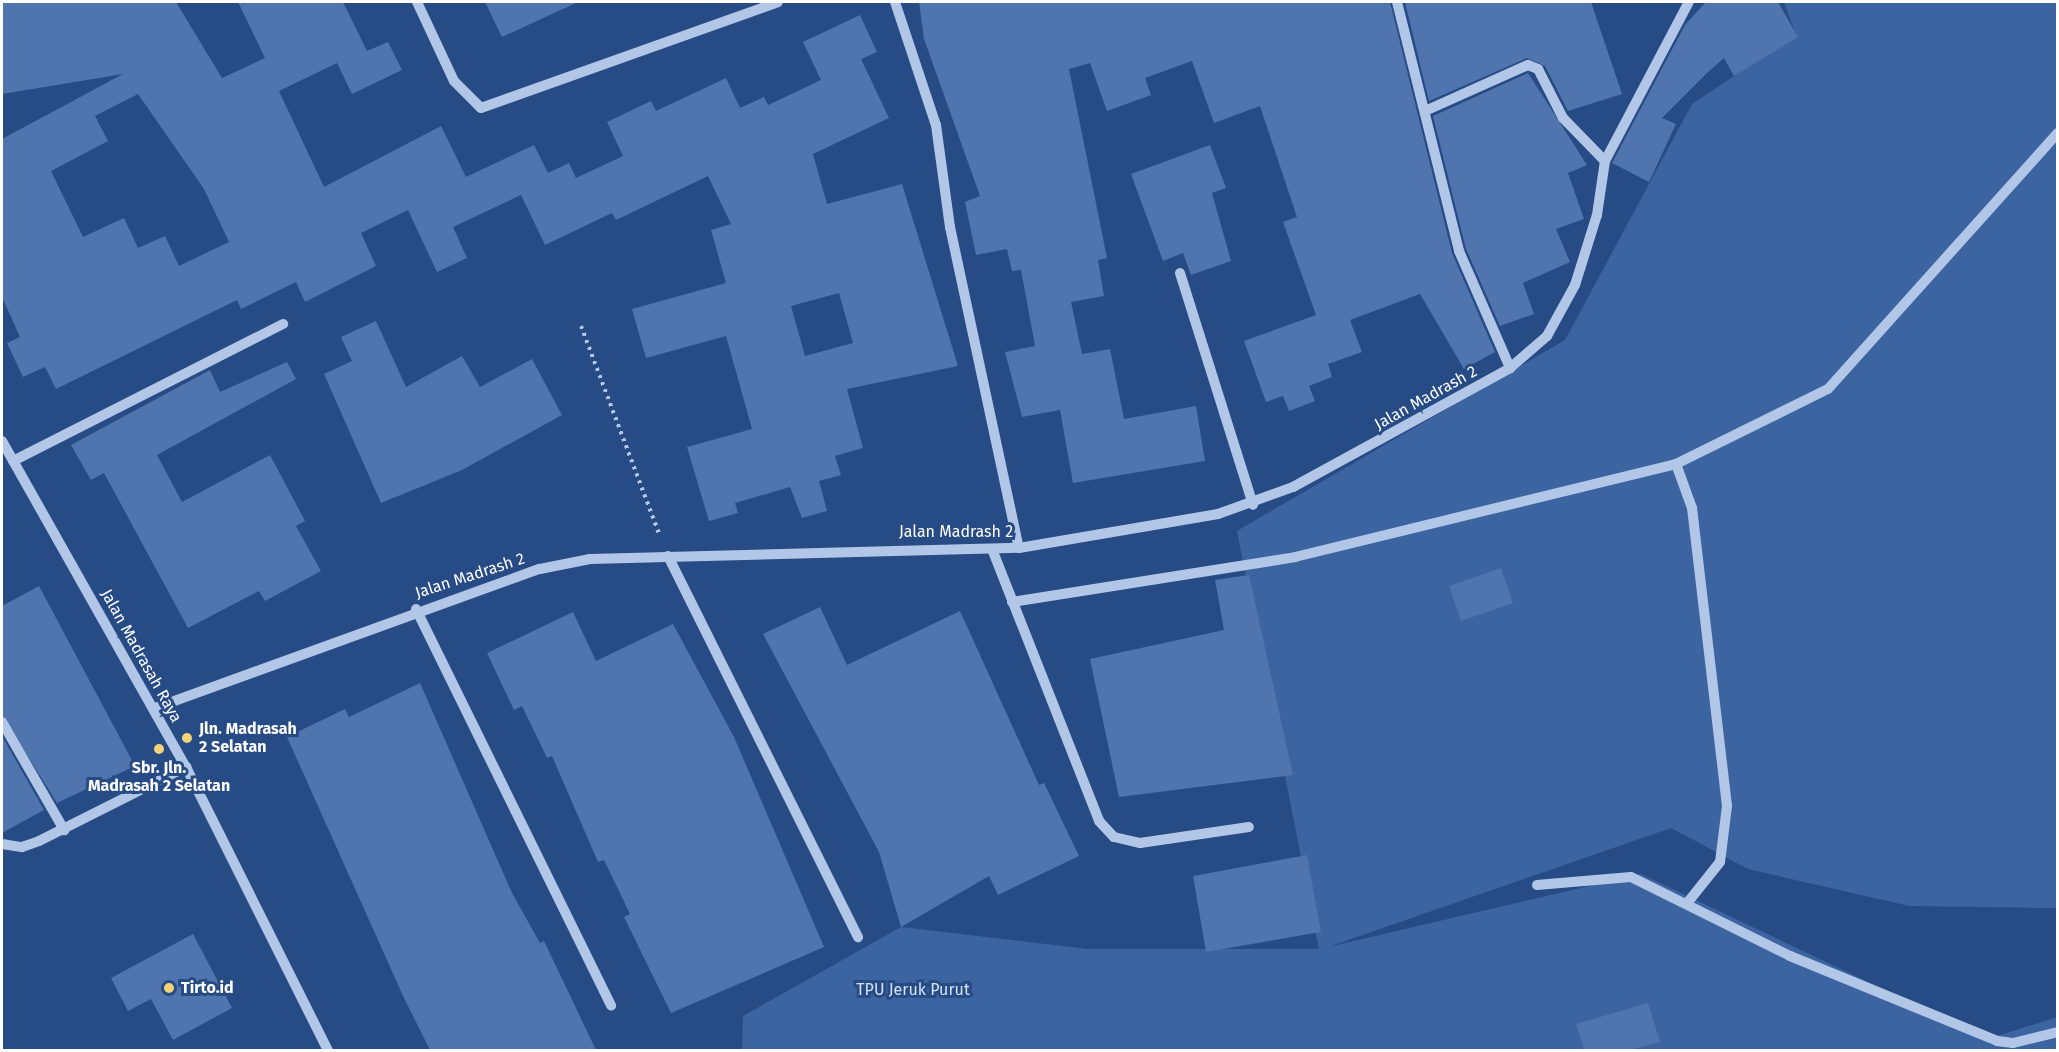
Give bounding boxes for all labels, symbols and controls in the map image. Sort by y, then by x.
street label: Jalan Madrash 2 [1371,362,1481,434]
street label: Jalan Madrash 2 [899,522,1013,542]
street label: Jalan Madrash 2 [413,549,527,603]
street label: Jalan Madrasah Raya [96,586,186,726]
place label: Jln. Madrasah 2 Selatan [199,719,297,757]
marker: Jln. Madrasah 2 Selatan [180,731,194,745]
marker: Sbr. Jln. Madrasah 2 Selatan [152,742,166,756]
place label: Sbr. Jln. Madrasah 2 Selatan [88,758,230,796]
place label: Tirto.id [181,978,234,998]
park label: TPU Jeruk Purut [856,980,970,1000]
marker: Tirto.id [162,981,176,995]

